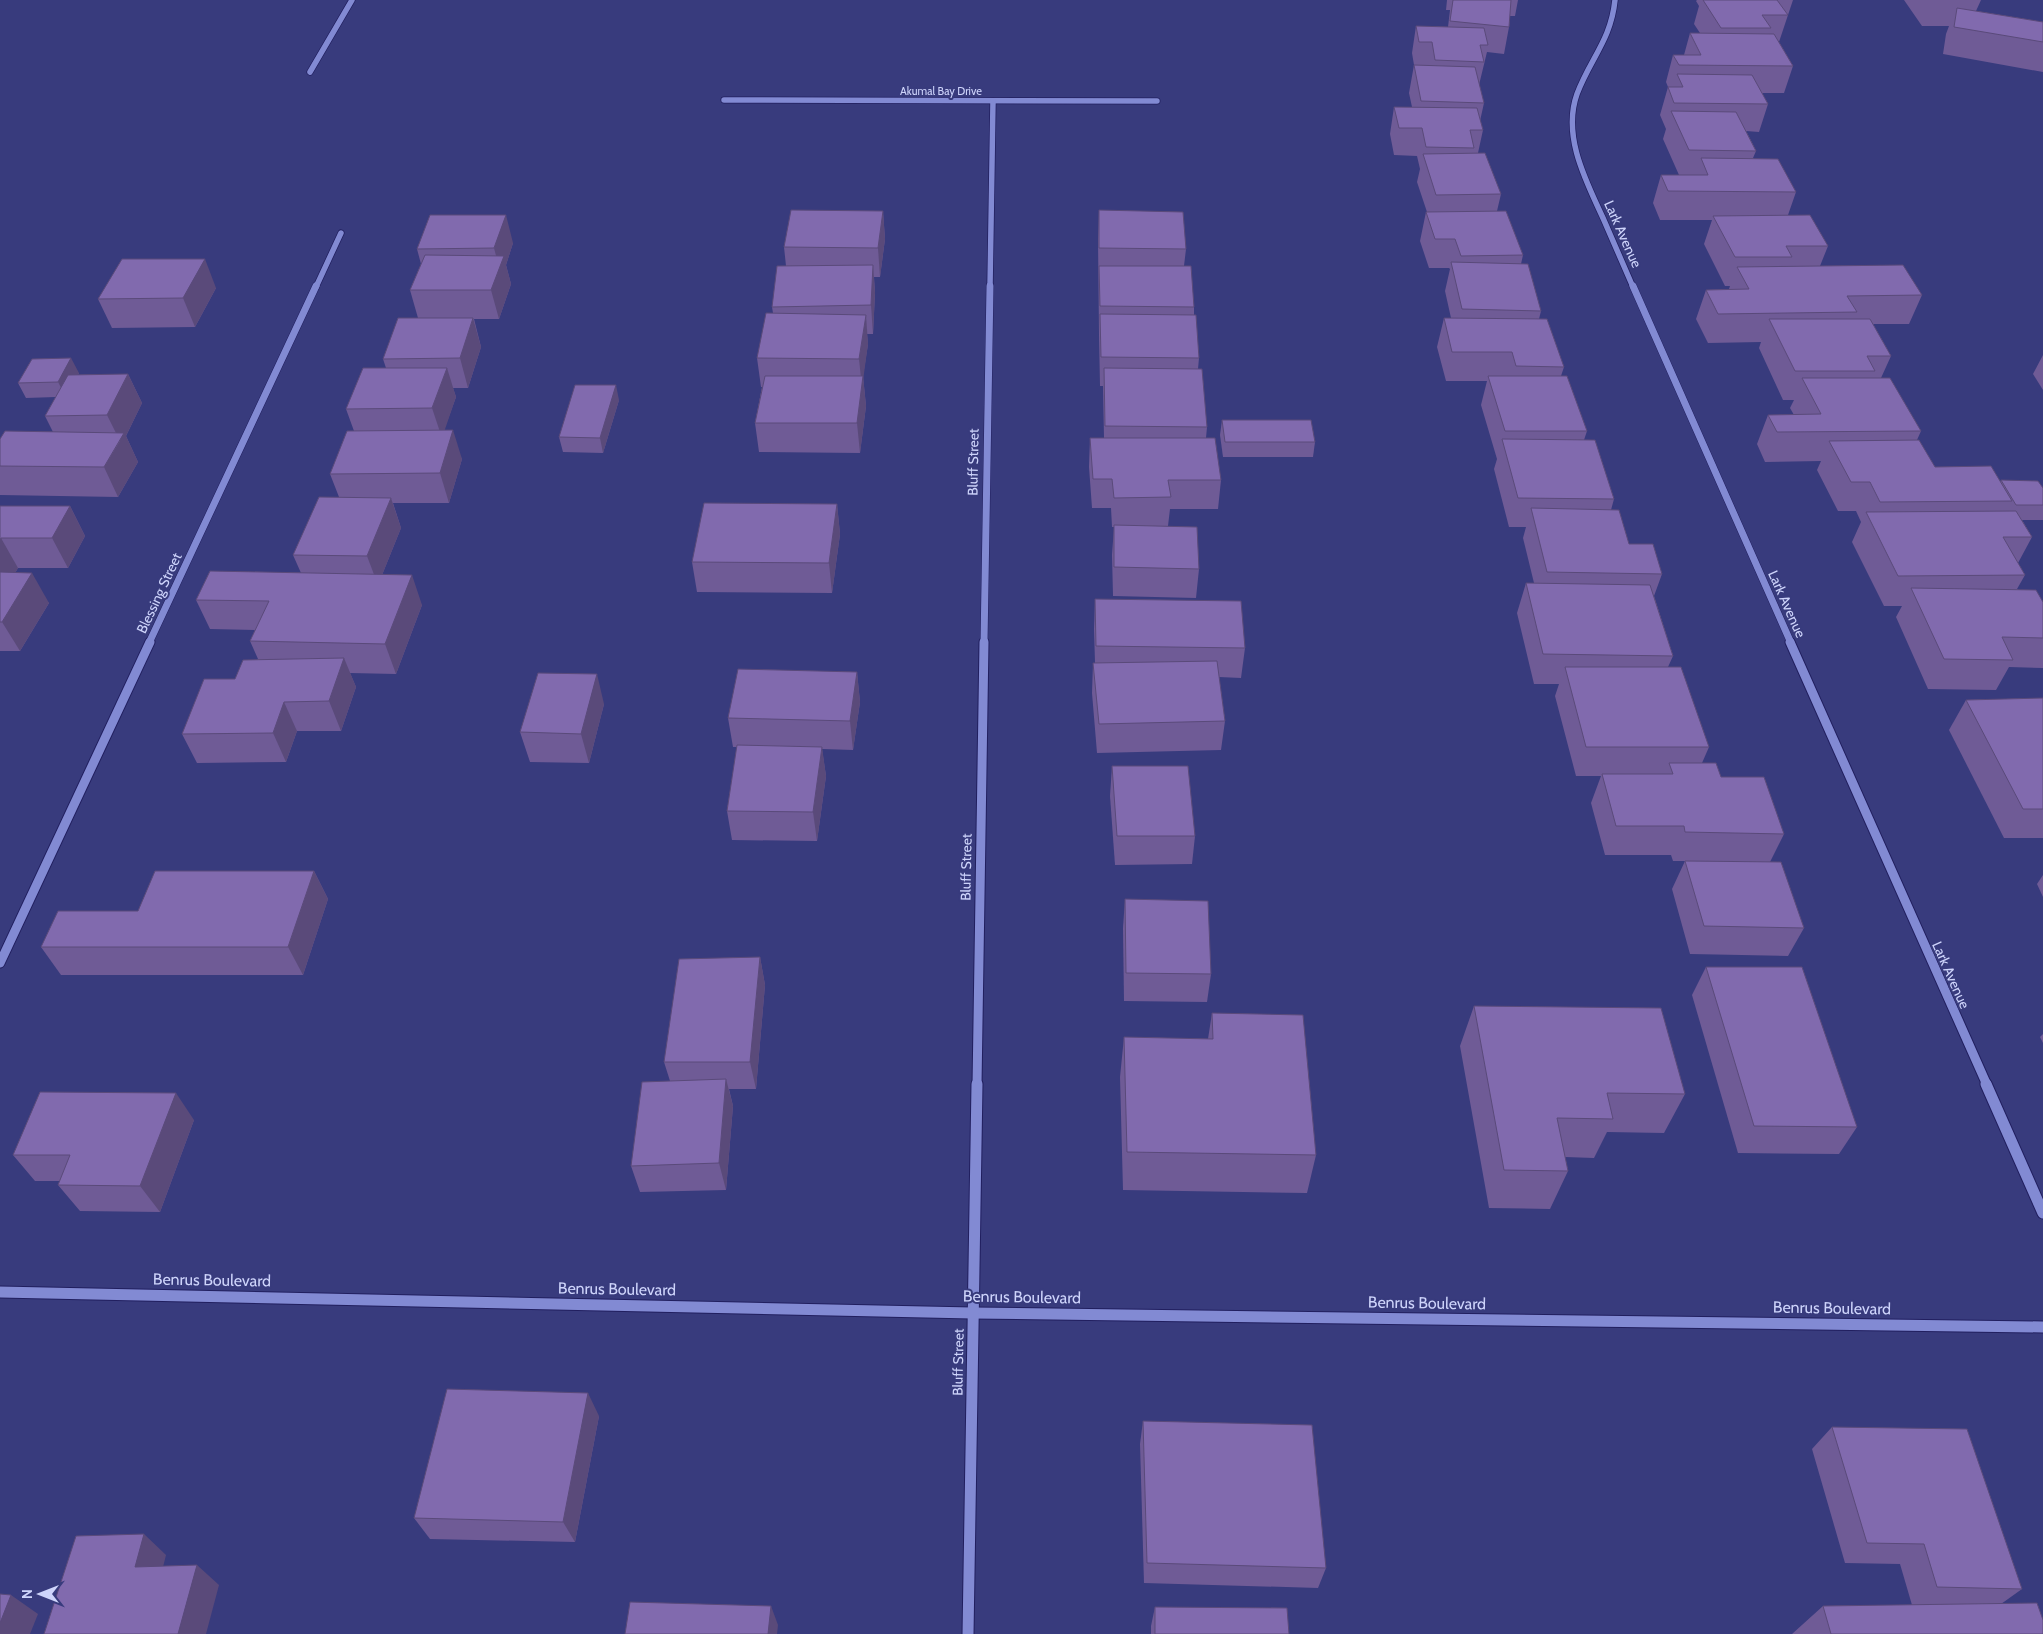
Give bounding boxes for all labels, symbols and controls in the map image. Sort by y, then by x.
street label: Akumal Bay Drive [900,84,982,98]
street label: Lark Avenue [1600,197,1646,271]
street label: Bluff Street [963,428,983,496]
street label: Blessing Street [132,549,186,636]
street label: Lark Avenue [1764,567,1810,641]
street label: Bluff Street [956,833,976,901]
street label: Lark Avenue [1928,938,1974,1012]
street label: Benrus Boulevard [153,1269,271,1291]
street label: Benrus Boulevard [558,1278,676,1300]
street label: Benrus Boulevard [963,1286,1081,1308]
street label: Benrus Boulevard [1368,1292,1486,1314]
street label: Benrus Boulevard [1773,1297,1891,1319]
street label: Bluff Street [948,1328,968,1396]
north arrow [15,1569,65,1619]
text: N [18,1589,36,1599]

